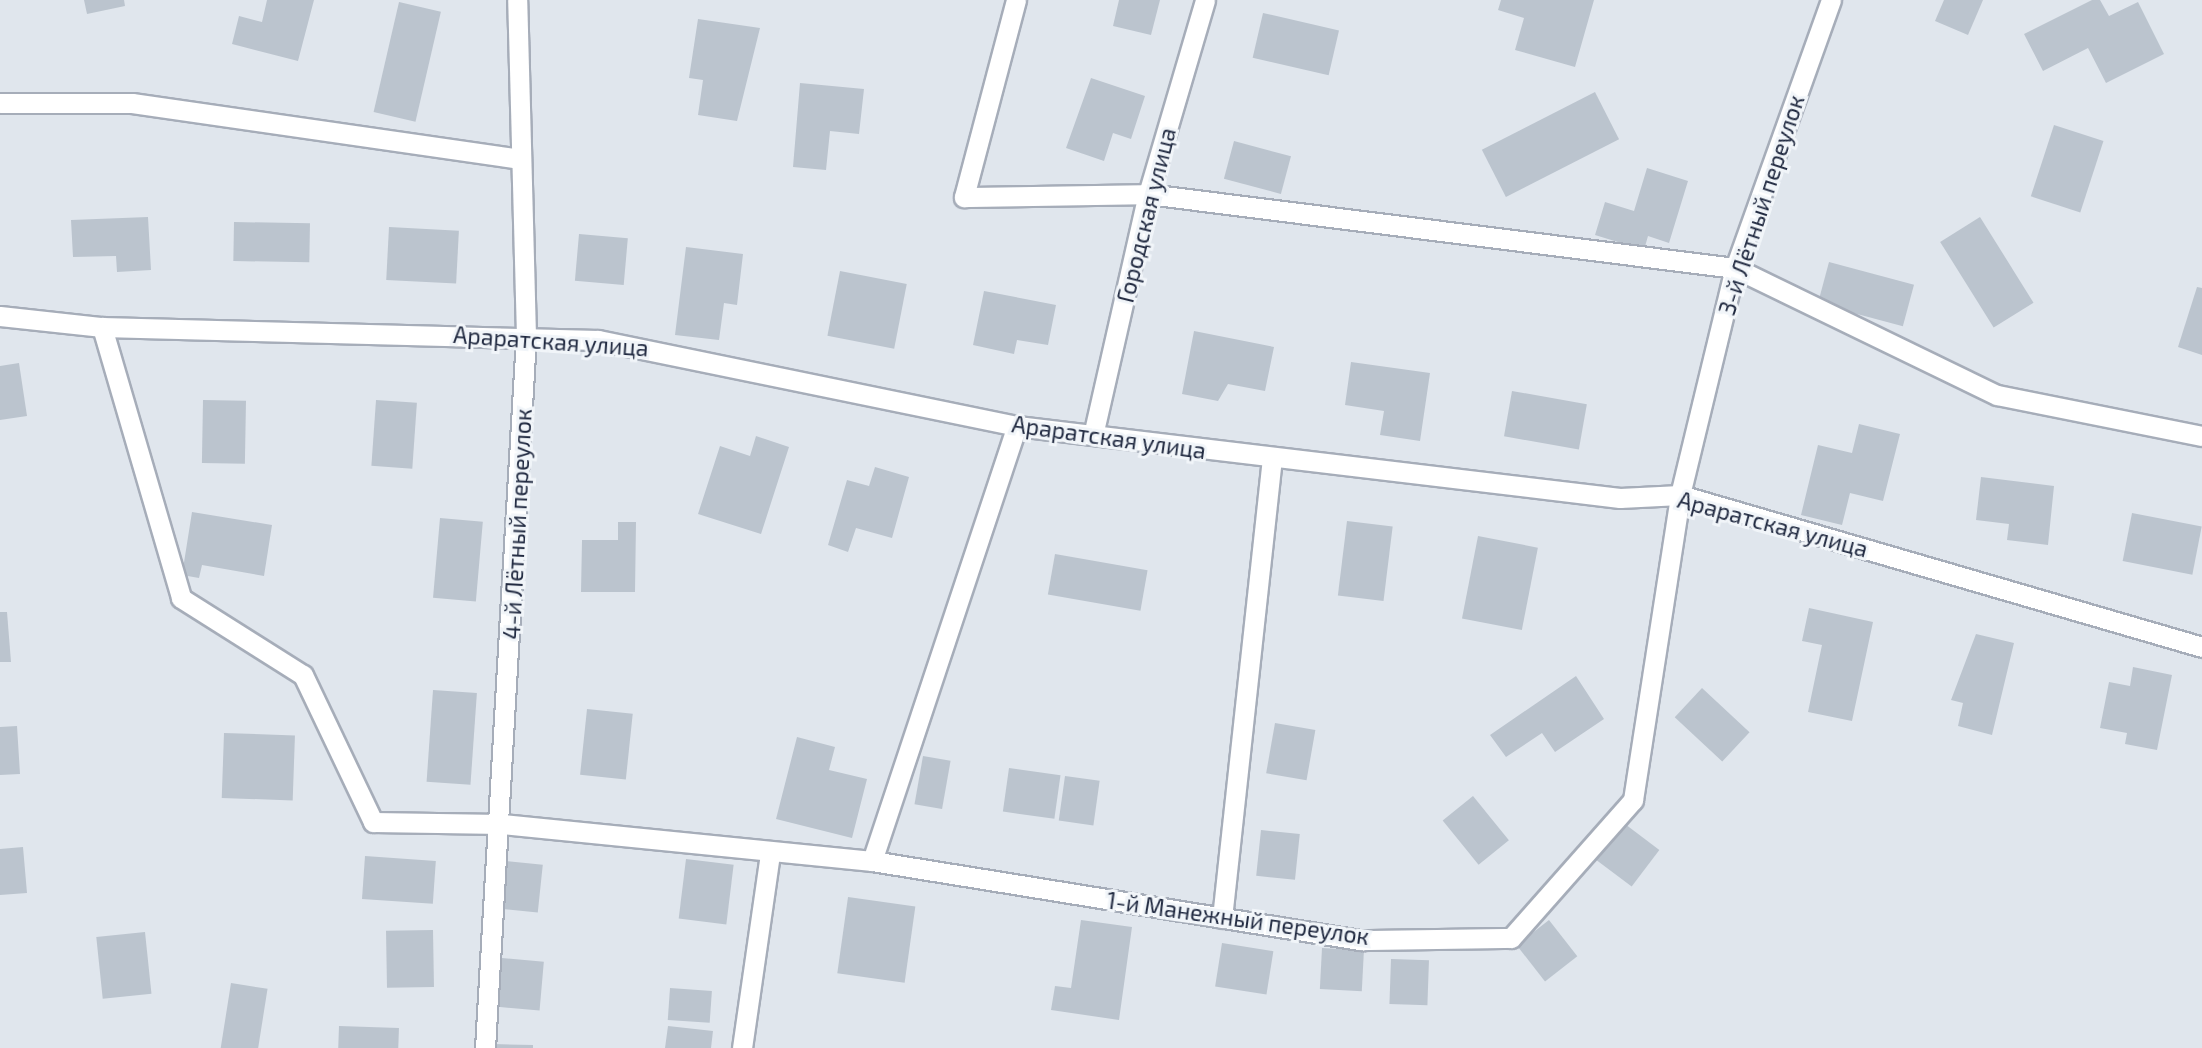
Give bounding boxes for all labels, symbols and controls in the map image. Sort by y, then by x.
street label: 3-й Лётный переулок [1712,91,1810,319]
street label: Городская улица [1111,125,1181,305]
street label: Араратская улица [452,320,650,362]
street label: 4-й Лётный переулок [497,408,537,640]
street label: Араратская улица [1010,410,1208,464]
street label: Араратская улица [1675,485,1871,563]
street label: 1-й Манежный переулок [1105,886,1371,950]

